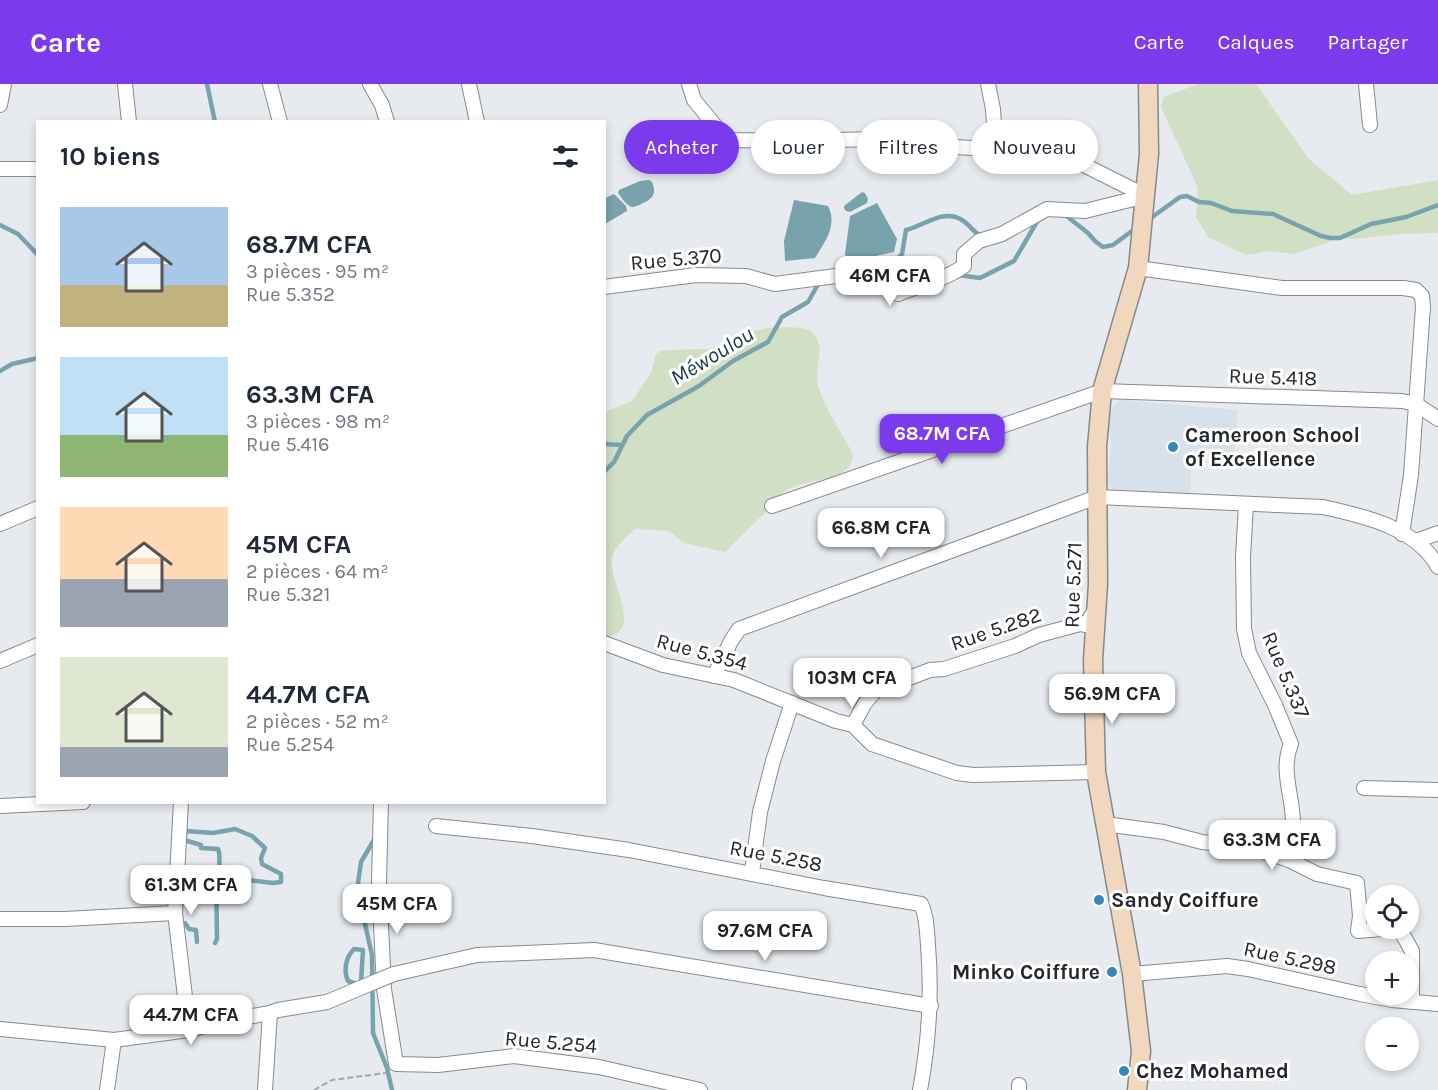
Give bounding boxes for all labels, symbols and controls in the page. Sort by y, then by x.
text: Carte [30,26,101,59]
text: Carte [1134,30,1184,54]
text: Calques [1217,30,1295,54]
text: Partager [1328,30,1408,54]
chip: Acheter [624,120,739,174]
chip: Louer [751,120,845,174]
chip: Filtres [857,120,959,174]
chip: Nouveau [971,120,1098,174]
icon: filters [549,140,582,173]
text: 10 biens [60,141,160,172]
text: 68.7M CFA [246,229,372,260]
icon: home [108,231,180,303]
street label: Rue 5.370 [629,243,723,275]
pin: 46M CFA [835,256,945,307]
text: 3 pièces · 95 m² [246,260,389,283]
text: 46M CFA [849,264,931,287]
text: Rue 5.352 [246,283,335,306]
water label: Méwoulou [666,321,758,391]
street label: Rue 5.418 [1228,363,1318,391]
text: 63.3M CFA [246,379,374,410]
icon: home [108,381,180,453]
text: 3 pièces · 98 m² [246,410,390,433]
pin: 68.7M CFA [873,414,1011,465]
text: 68.7M CFA [894,422,990,445]
place label: Cameroon School of Excellence [1185,423,1360,471]
text: Rue 5.416 [246,433,329,456]
marker: Cameroon School of Excellence [1166,440,1180,454]
pin: 66.8M CFA [812,508,950,559]
text: 66.8M CFA [832,516,930,539]
text: 45M CFA [246,529,351,560]
icon: home [108,531,180,603]
street label: Rue 5.271 [1060,542,1086,628]
text: 2 pièces · 64 m² [246,560,389,583]
text: Rue 5.321 [246,583,330,606]
street label: Rue 5.282 [948,602,1044,656]
street label: Rue 5.354 [654,628,750,676]
street label: Rue 5.337 [1257,628,1315,722]
pin: 103M CFA [790,658,914,709]
text: 103M CFA [807,666,897,689]
pin: 56.9M CFA [1043,674,1181,725]
text: 44.7M CFA [246,679,370,710]
icon: home [108,681,180,753]
text: 56.9M CFA [1063,682,1161,705]
text: 2 pièces · 52 m² [246,710,389,733]
text: Rue 5.254 [246,733,334,756]
pin: 63.3M CFA [1203,820,1341,871]
text: 63.3M CFA [1223,828,1321,851]
street label: Rue 5.258 [728,835,824,877]
pin: 61.3M CFA [122,865,260,916]
text: 61.3M CFA [144,873,238,896]
pin: 45M CFA [342,884,452,935]
map controls [1365,885,1419,1071]
button: locate [1365,885,1419,939]
place label: Sandy Coiffure [1111,888,1259,912]
text: 45M CFA [357,892,437,915]
marker: Sandy Coiffure [1092,893,1106,907]
pin: 97.6M CFA [696,911,834,962]
text: 97.6M CFA [717,919,813,942]
street label: Rue 5.298 [1241,936,1339,980]
button: + [1365,951,1419,1005]
place label: Minko Coiffure [952,960,1100,984]
marker: Minko Coiffure [1105,965,1119,979]
pin: 44.7M CFA [122,995,260,1046]
text: 44.7M CFA [143,1003,239,1026]
button: − [1365,1017,1419,1071]
street label: Rue 5.254 [504,1026,598,1058]
place label: Chez Mohamed [1136,1059,1289,1083]
marker: Chez Mohamed [1117,1064,1131,1078]

